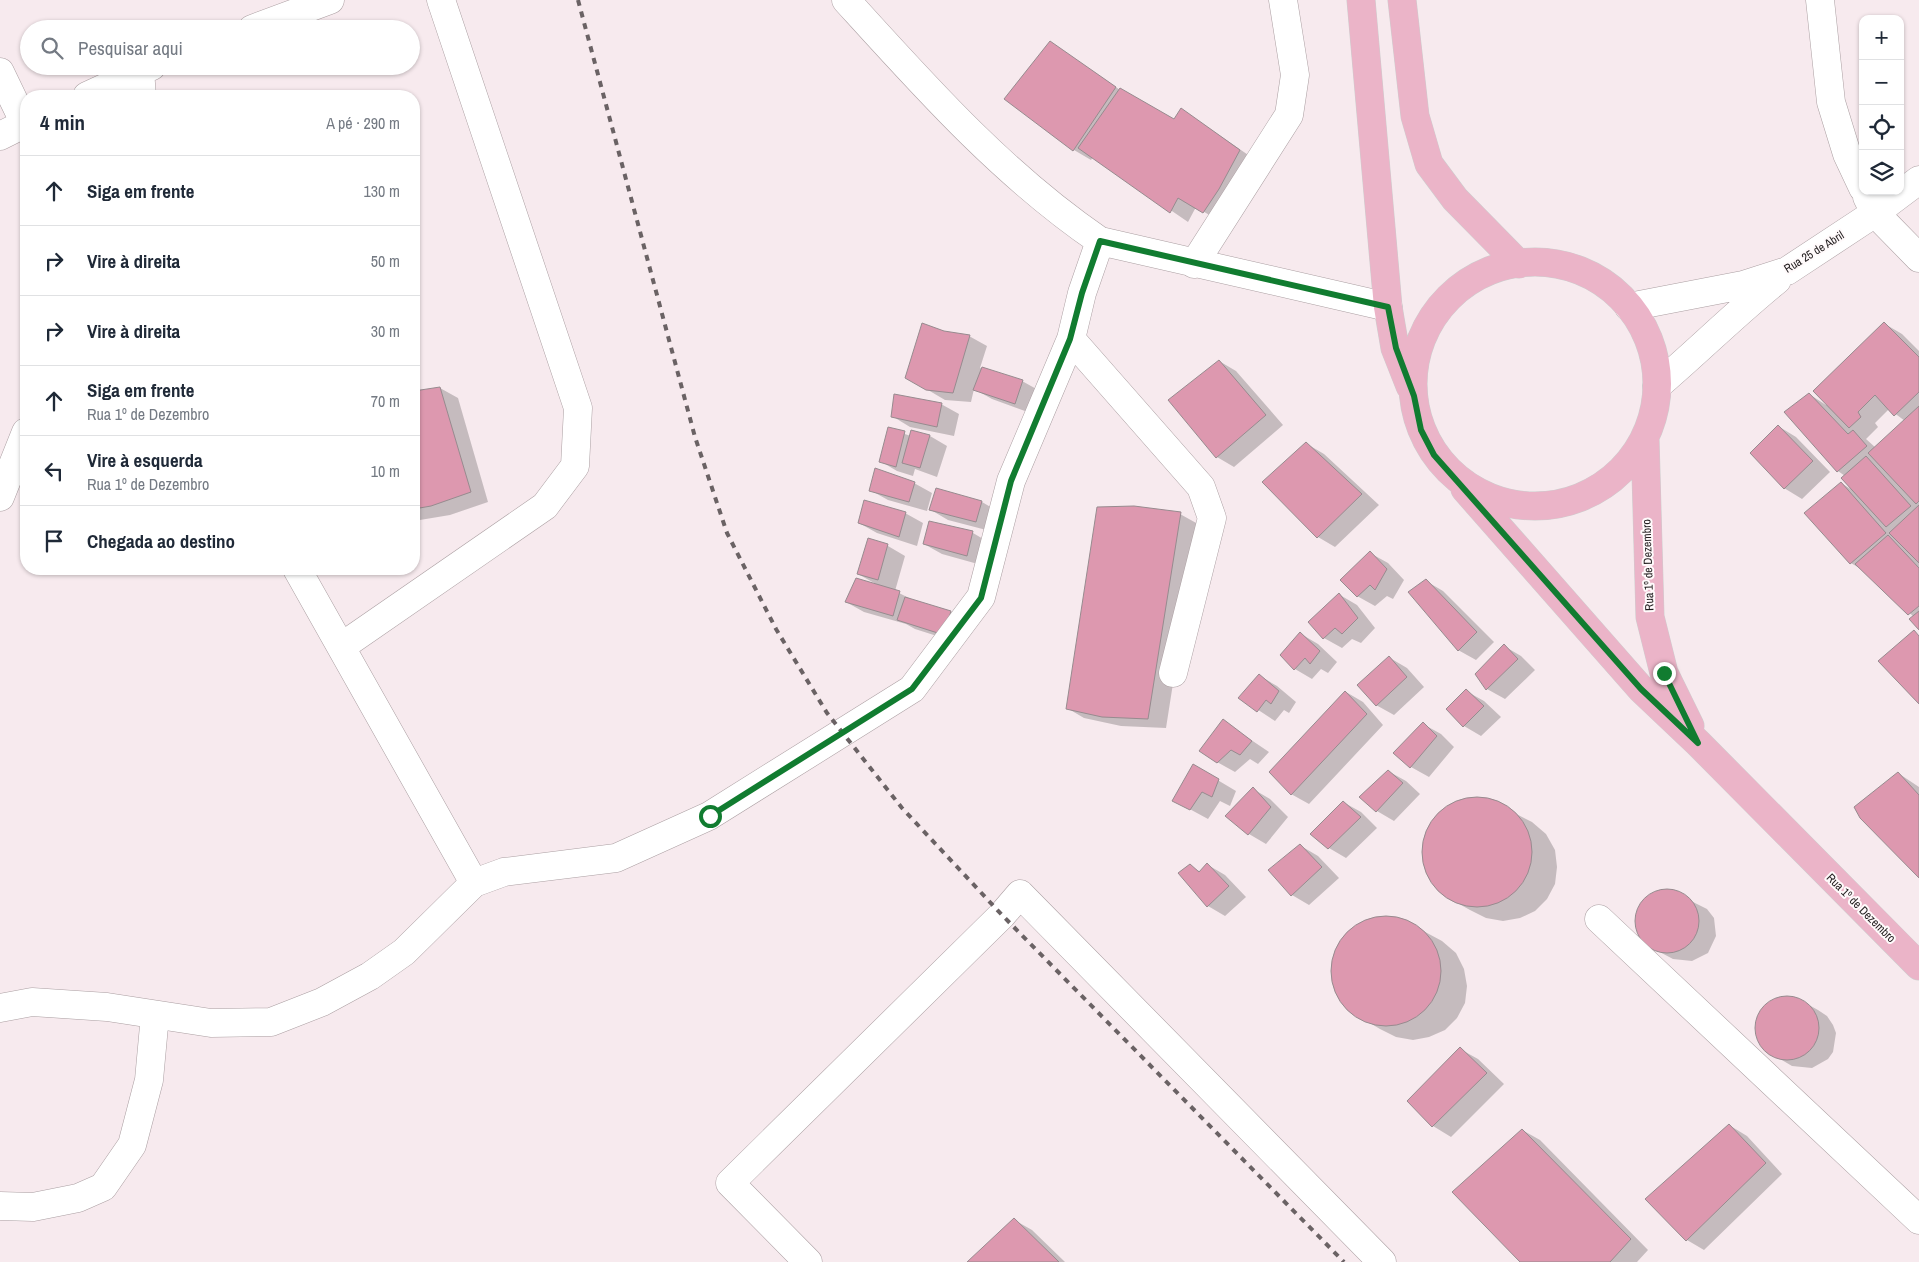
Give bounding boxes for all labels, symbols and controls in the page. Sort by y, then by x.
map controls [1859,15,1904,195]
button: + [1859,15,1904,60]
search box [20,20,420,75]
icon: search [38,34,66,62]
text: Pesquisar aqui [78,35,183,61]
button: − [1859,60,1904,105]
button: locate [1859,105,1904,150]
text: 4 min [40,108,85,137]
text: A pé · 290 m [326,112,400,134]
button: layers [1859,150,1904,195]
icon: ahead [40,177,68,205]
text: Siga em frente [87,178,194,204]
text: 130 m [364,180,400,202]
street label: Rua 25 de Abril [1781,227,1847,277]
icon: right [40,247,68,275]
text: Vire à direita [87,248,180,274]
text: 50 m [371,250,400,272]
icon: right [40,317,68,345]
text: Vire à direita [87,318,180,344]
text: 30 m [371,320,400,342]
text: Siga em frente [87,377,194,403]
icon: ahead [40,387,68,415]
text: 70 m [371,390,400,412]
text: Rua 1º de Dezembro [87,403,209,425]
text: Vire à esquerda [87,447,203,473]
icon: left [40,457,68,485]
text: 10 m [371,460,400,482]
text: Rua 1º de Dezembro [87,473,209,495]
street label: Rua 1º de Dezembro [1638,519,1658,611]
icon: arrive [40,527,68,555]
text: Chegada ao destino [87,528,235,554]
route end [1653,662,1676,685]
route start [699,805,722,828]
street label: Rua 1º de Dezembro [1823,870,1899,946]

